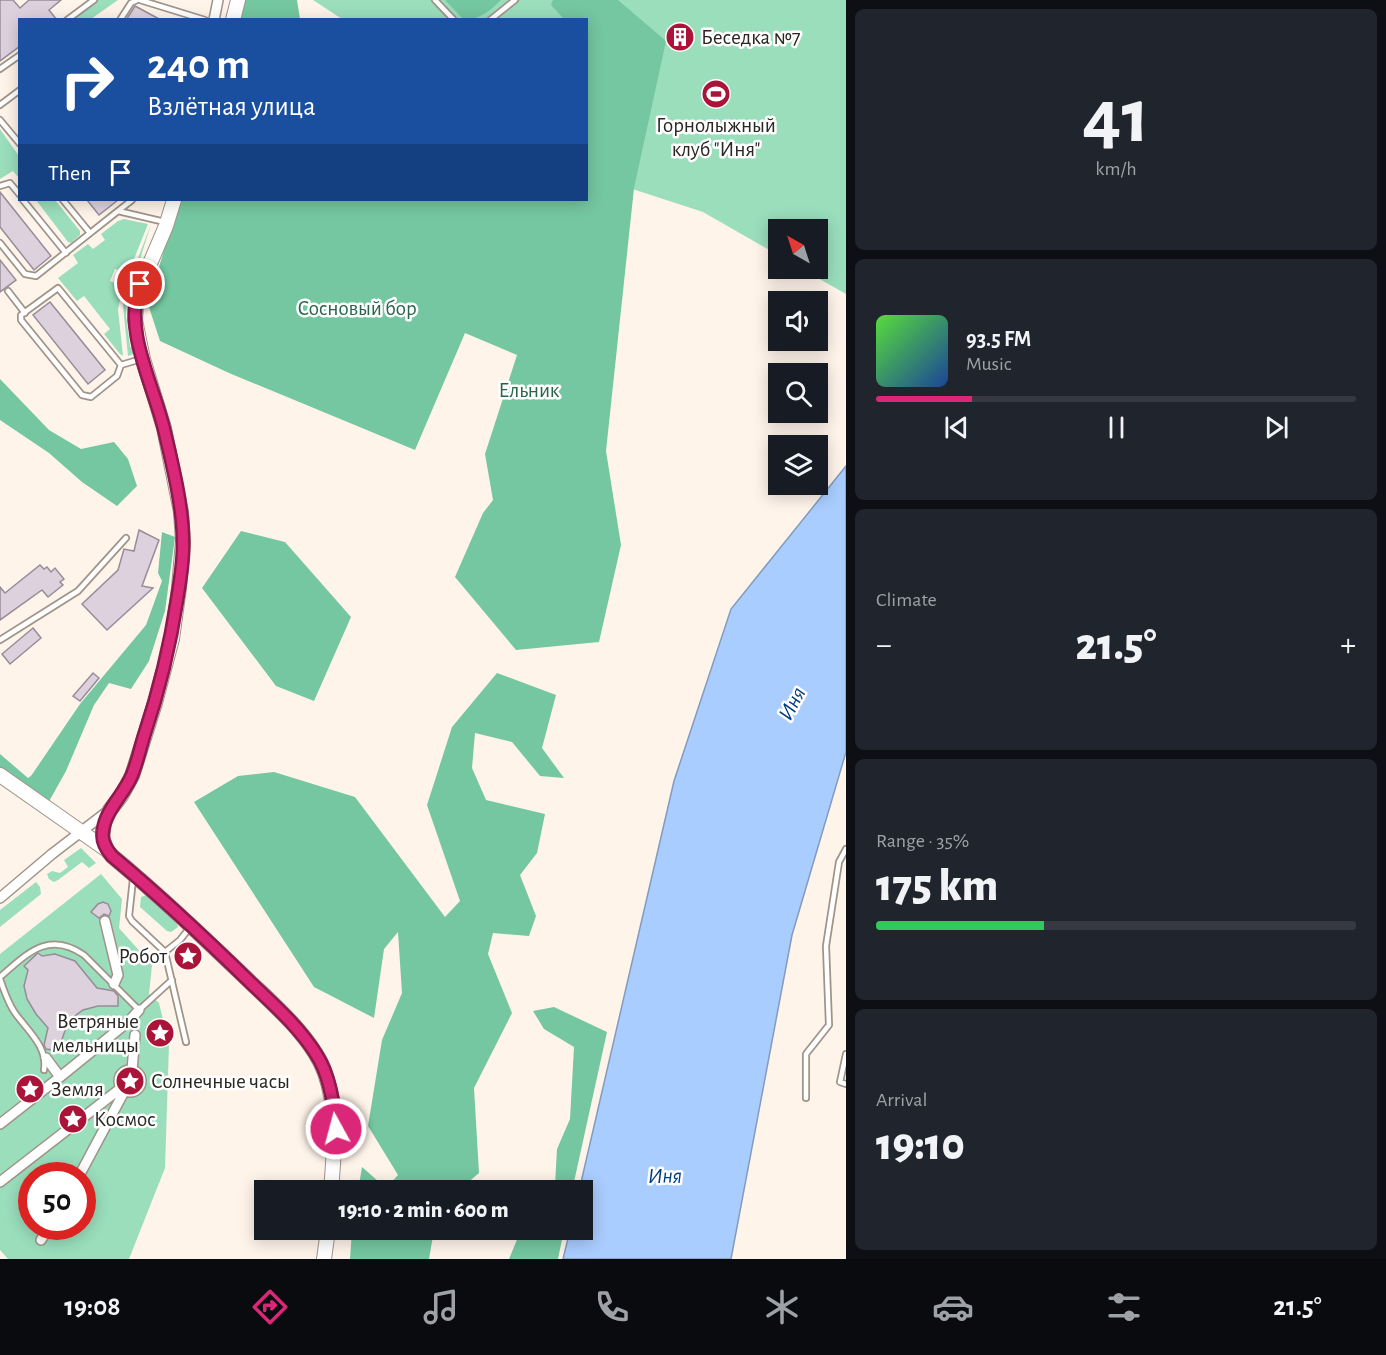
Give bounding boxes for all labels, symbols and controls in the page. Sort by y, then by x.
building icon: Беседка №7 [664,21,696,53]
place label: Беседка №7 [701,27,801,48]
icon: right [48,42,126,120]
text: 240 m [147,44,250,86]
sports icon: Горнолыжный клуб "Иня" [700,78,732,110]
text: 41 [1082,79,1150,157]
text: Взлётная улица [147,93,316,120]
place label: Горнолыжный клуб "Иня" [656,115,776,160]
icon: arrive [104,156,137,189]
text: km/h [1095,159,1137,179]
text: Then [48,162,92,184]
north arrow [768,219,828,279]
map controls [768,219,828,495]
pin [114,258,165,309]
icon: arrive [123,267,156,300]
button: sound [768,291,828,351]
park label: Сосновый бор [297,298,417,319]
text: 93.5 FM [966,328,1031,350]
text: Music [966,354,1012,374]
button: search [768,363,828,423]
park label: Ельник [499,380,560,401]
icon: previous [940,411,973,444]
icon: pause [1100,411,1133,444]
icon: next [1260,411,1293,444]
button: layers [768,435,828,495]
text: Climate [876,590,937,610]
text: 21.5° [1075,623,1157,668]
text: − [876,629,892,662]
text: + [1340,629,1356,662]
water label: Иня [774,683,810,724]
text: Range · 35% [876,831,969,851]
text: 175 km [876,864,998,909]
place icon: Робот [172,940,204,972]
place label: Робот [118,946,167,967]
place label: Ветряные мельницы [52,1011,139,1056]
place icon: Ветряные мельницы [144,1017,176,1049]
place icon: Солнечные часы [114,1065,146,1097]
place label: Солнечные часы [151,1071,290,1092]
place icon: Земля [14,1073,46,1105]
place label: Земля [51,1079,104,1100]
text: Arrival [876,1090,927,1110]
position arrow [304,1097,368,1161]
place icon: Космос [57,1103,89,1135]
place label: Космос [94,1109,156,1130]
text: 19:10 [876,1123,965,1168]
speed limit sign: 50 [18,1162,96,1240]
water label: Иня [648,1165,682,1187]
text: 19:10 · 2 min · 600 m [339,1199,509,1221]
icon: directions [249,1286,291,1328]
icon: music [420,1286,462,1328]
icon: phone [591,1286,633,1328]
icon: climate [761,1286,803,1328]
icon: car [932,1286,974,1328]
icon: filters [1103,1286,1145,1328]
text: 19:08 [64,1293,121,1320]
text: 21.5° [1273,1293,1322,1320]

